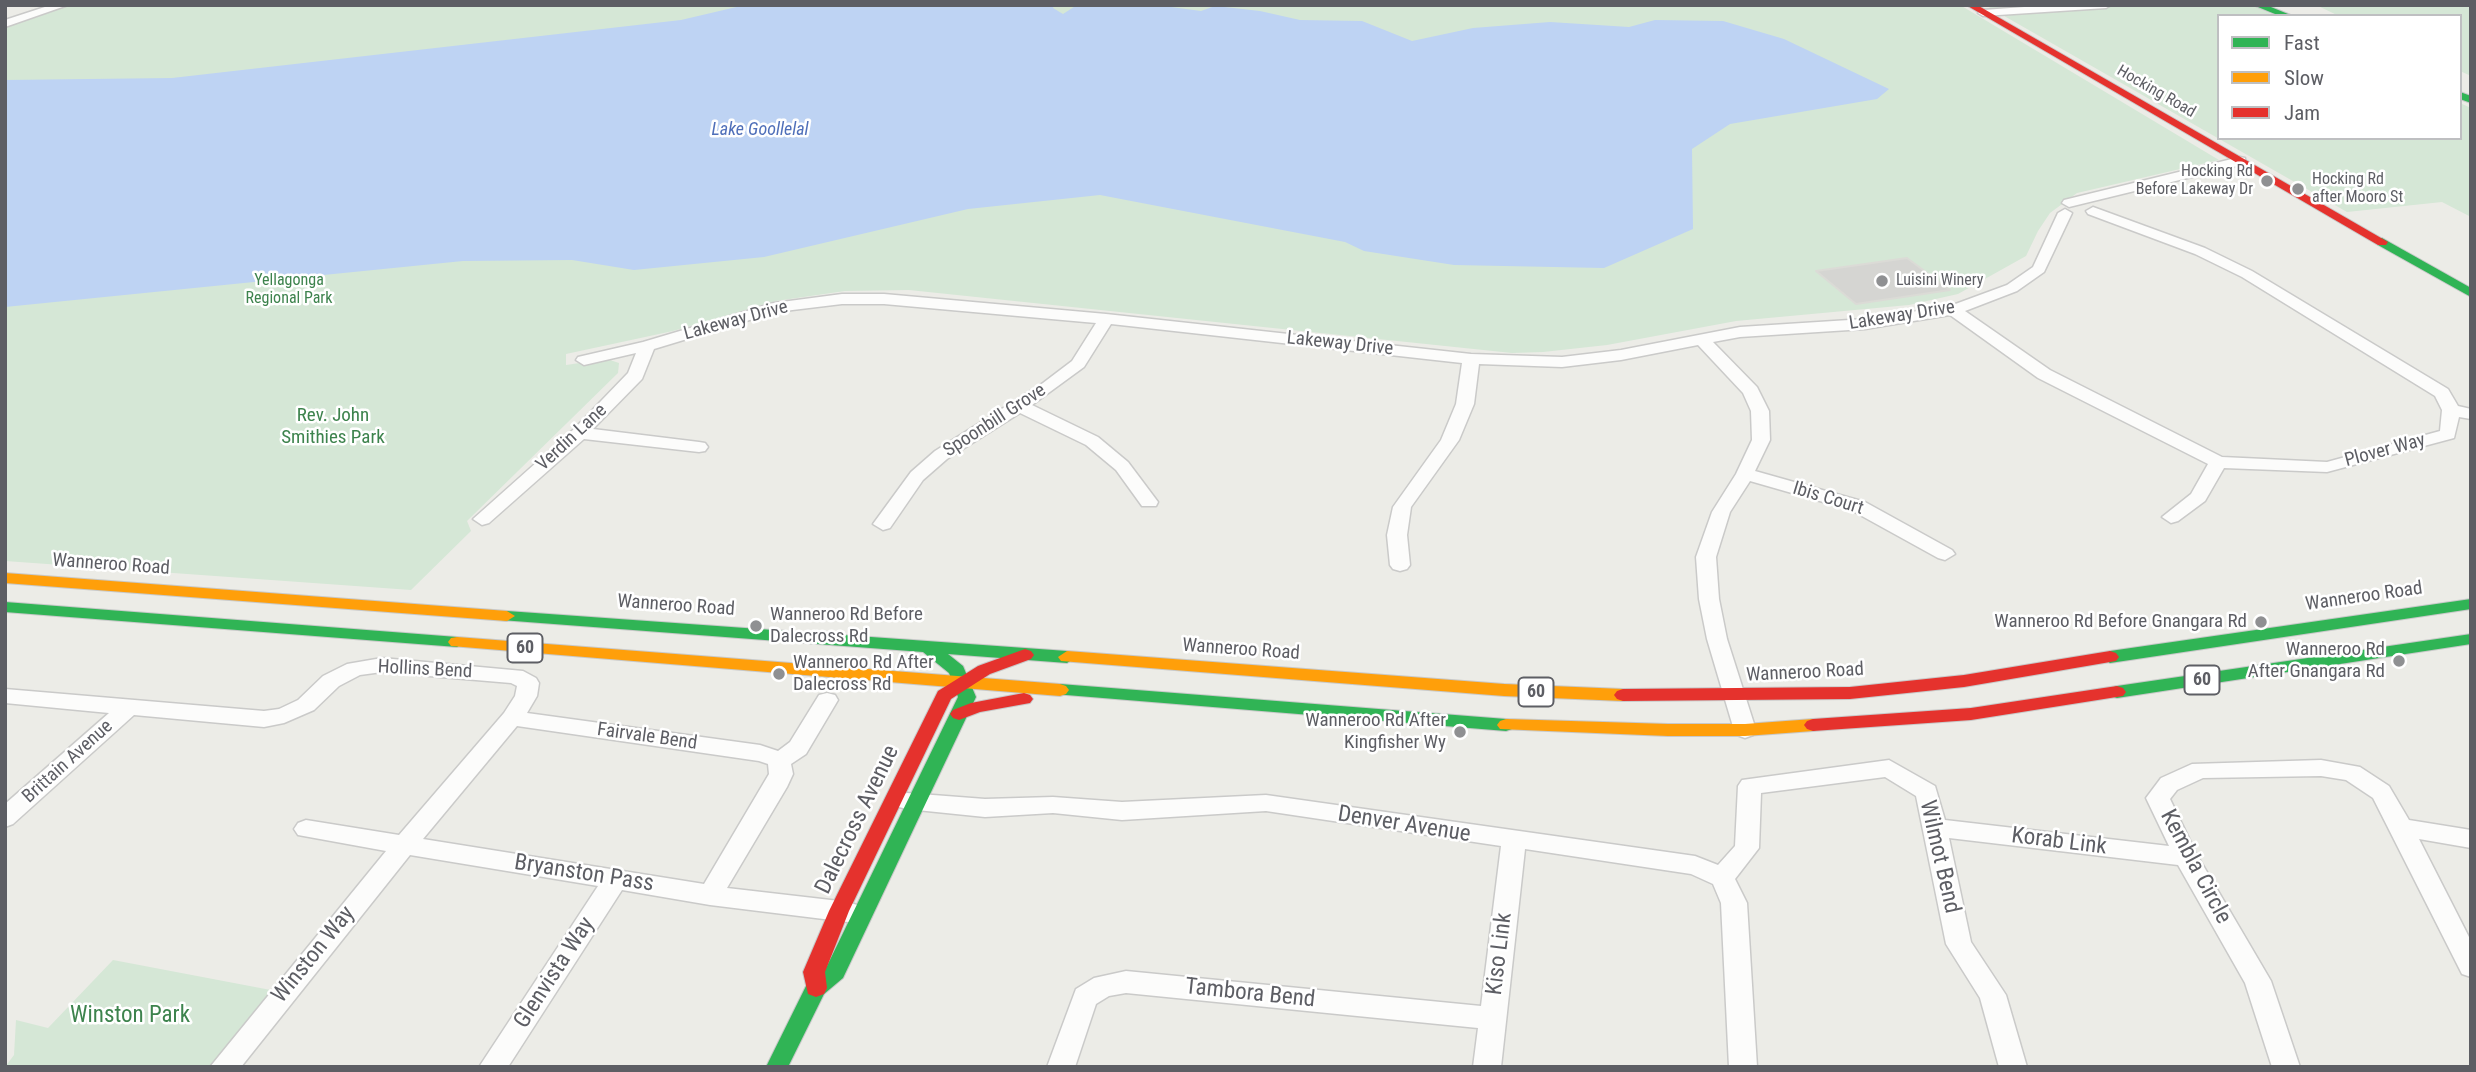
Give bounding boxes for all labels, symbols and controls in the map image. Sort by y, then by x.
legend [2217,14,2462,140]
text: Fast [2284,31,2320,55]
street label: Hocking Road [2113,62,2199,122]
text: Slow [2284,66,2324,90]
text: Jam [2284,101,2320,125]
water label: Lake Goollelal [711,119,809,141]
place label: Hocking Rd Before Lakeway Dr [2136,162,2253,200]
place label: Hocking Rd after Mooro St [2312,170,2403,208]
marker: Hocking Rd Before Lakeway Dr [2259,173,2275,189]
marker: Hocking Rd after Mooro St [2290,181,2306,197]
park label: Yellagonga Regional Park [246,271,332,309]
place label: Luisini Winery [1896,271,1984,291]
marker: Luisini Winery [1874,273,1890,289]
street label: Lakeway Drive [681,296,791,346]
street label: Lakeway Drive [1847,296,1957,336]
street label: Lakeway Drive [1286,327,1394,361]
street label: Spoonbill Grove [940,379,1050,463]
street label: Verdin Lane [532,400,612,476]
park label: Rev. John Smithies Park [281,405,385,449]
street label: Plover Way [2342,429,2428,473]
street label: Ibis Court [1790,477,1866,521]
street label: Wanneroo Road [51,550,171,580]
street label: Wanneroo Road [2304,578,2424,616]
street label: Wanneroo Road [616,591,736,621]
place label: Wanneroo Rd Before Dalecross Rd [770,604,923,648]
place label: Wanneroo Rd Before Gnangara Rd [1994,611,2247,633]
marker: Wanneroo Rd Before Gnangara Rd [2253,614,2269,630]
marker: Wanneroo Rd Before Dalecross Rd [748,618,764,634]
road number: 60 [508,634,542,662]
street label: Wanneroo Road [1181,635,1301,665]
place label: Wanneroo Rd After Gnangara Rd [2248,639,2385,683]
place label: Wanneroo Rd After Dalecross Rd [793,652,934,696]
marker: Wanneroo Rd After Gnangara Rd [2391,653,2407,669]
street label: Hollins Bend [377,656,473,684]
street label: Wanneroo Road [1746,659,1864,687]
marker: Wanneroo Rd After Dalecross Rd [771,666,787,682]
road number: 60 [2184,666,2220,694]
road number: 60 [1518,678,1554,706]
place label: Wanneroo Rd After Kingfisher Wy [1305,710,1446,754]
street label: Brittain Avenue [18,716,118,808]
street label: Fairvale Bend [595,719,699,755]
marker: Wanneroo Rd After Kingfisher Wy [1452,724,1468,740]
street label: Dalecross Avenue [810,741,906,899]
street label: Wilmot Bend [1913,798,1965,916]
street label: Denver Avenue [1336,801,1472,849]
street label: Kembla Circle [2153,805,2237,929]
street label: Korab Link [2010,822,2108,862]
street label: Bryanston Pass [512,849,656,899]
street label: Winston Way [267,901,361,1009]
street label: Kiso Link [1481,911,1519,997]
street label: Glenvista Way [509,912,601,1034]
street label: Tambora Bend [1184,973,1316,1015]
park label: Winston Park [70,1002,190,1030]

